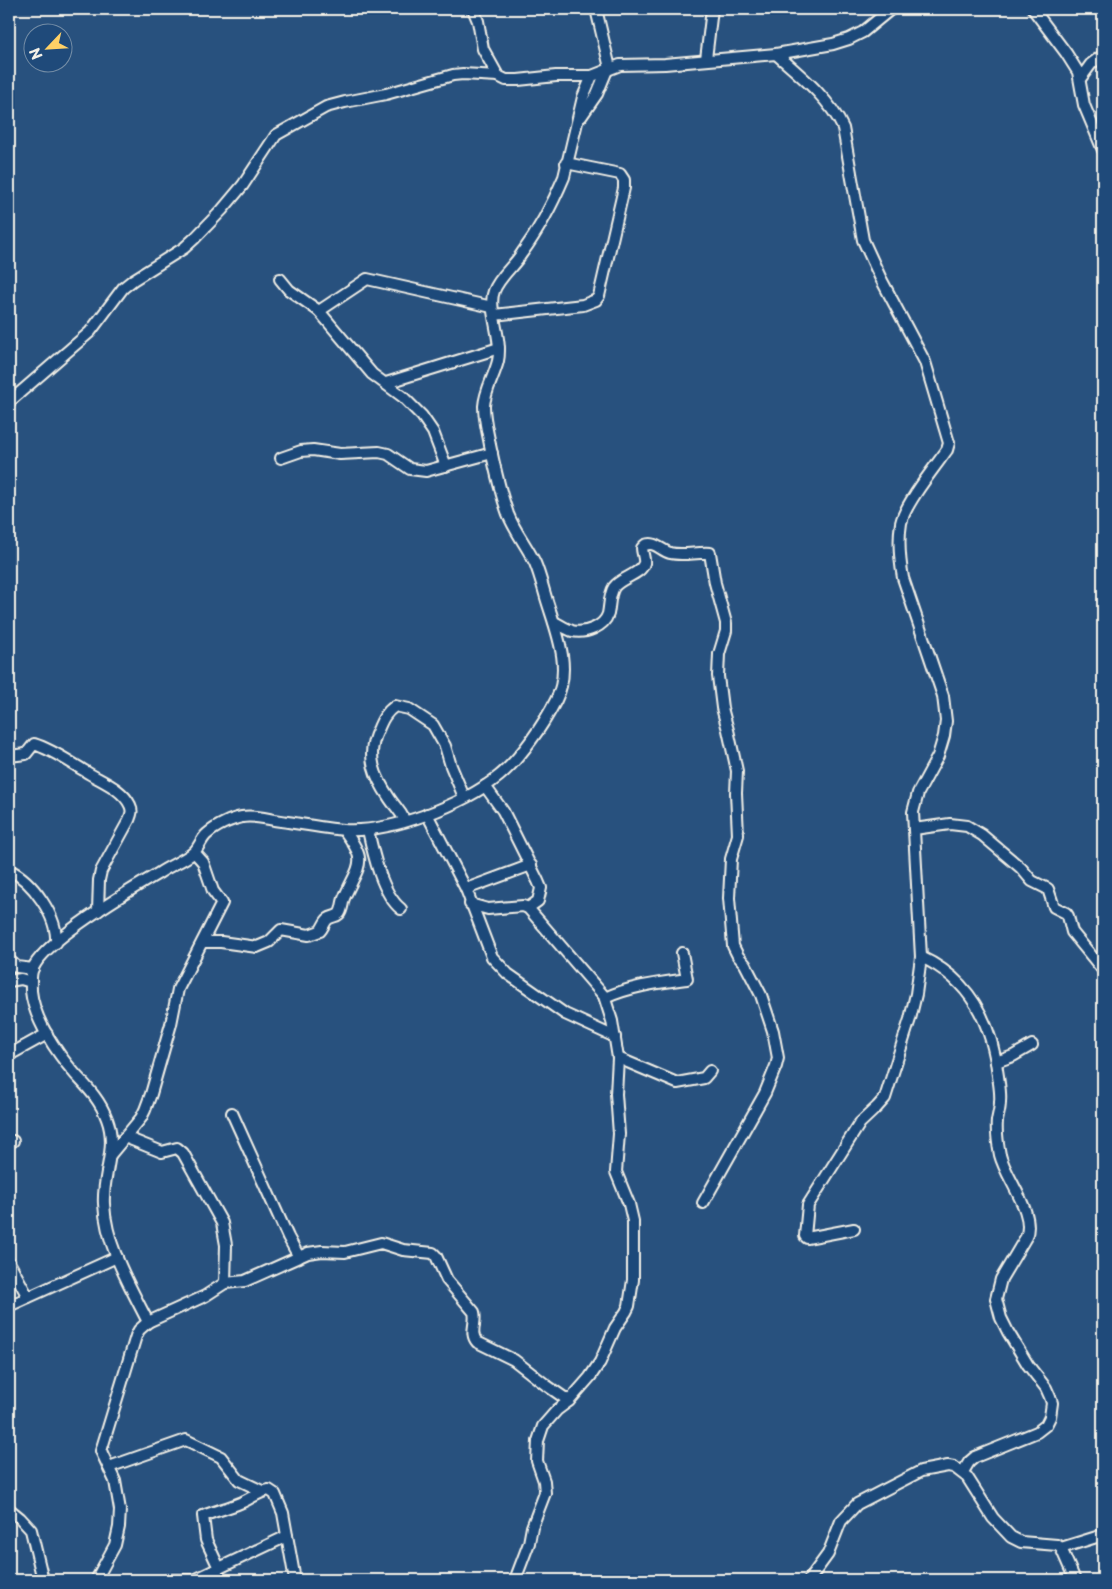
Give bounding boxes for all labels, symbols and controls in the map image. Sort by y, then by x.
north arrow [22,22,72,72]
text: N [24,44,48,63]

